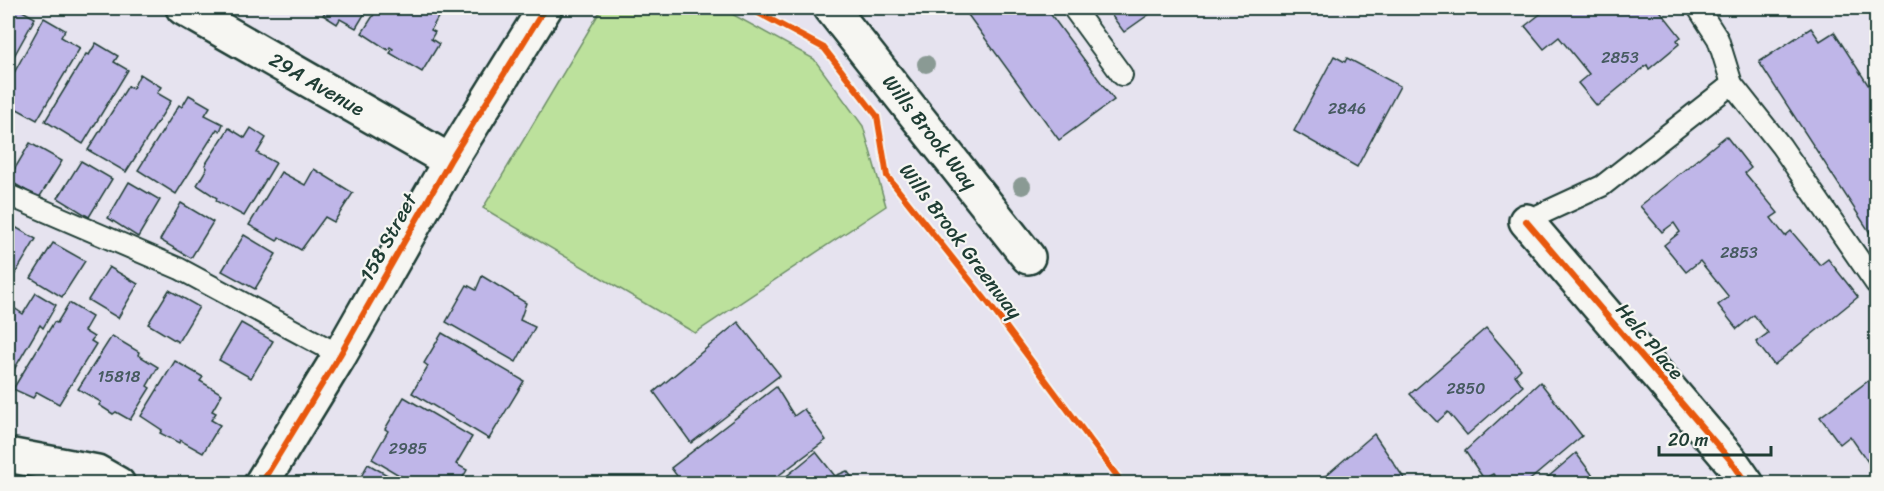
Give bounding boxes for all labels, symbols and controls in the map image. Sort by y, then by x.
street label: 29A Avenue [262,43,372,126]
house number: 2853 [1601,43,1639,72]
street label: Wills Brook Way [873,67,987,199]
house number: 2846 [1328,94,1366,123]
street label: Wills Brook Greenway [890,156,1032,328]
street label: 158 Street [350,186,428,288]
house number: 2853 [1720,238,1758,267]
street label: Helc Place [1607,295,1693,388]
house number: 15818 [98,362,141,391]
house number: 2850 [1447,374,1485,403]
scale bar [1659,419,1772,457]
text: 20 m [1668,424,1708,456]
house number: 2985 [389,434,427,463]

